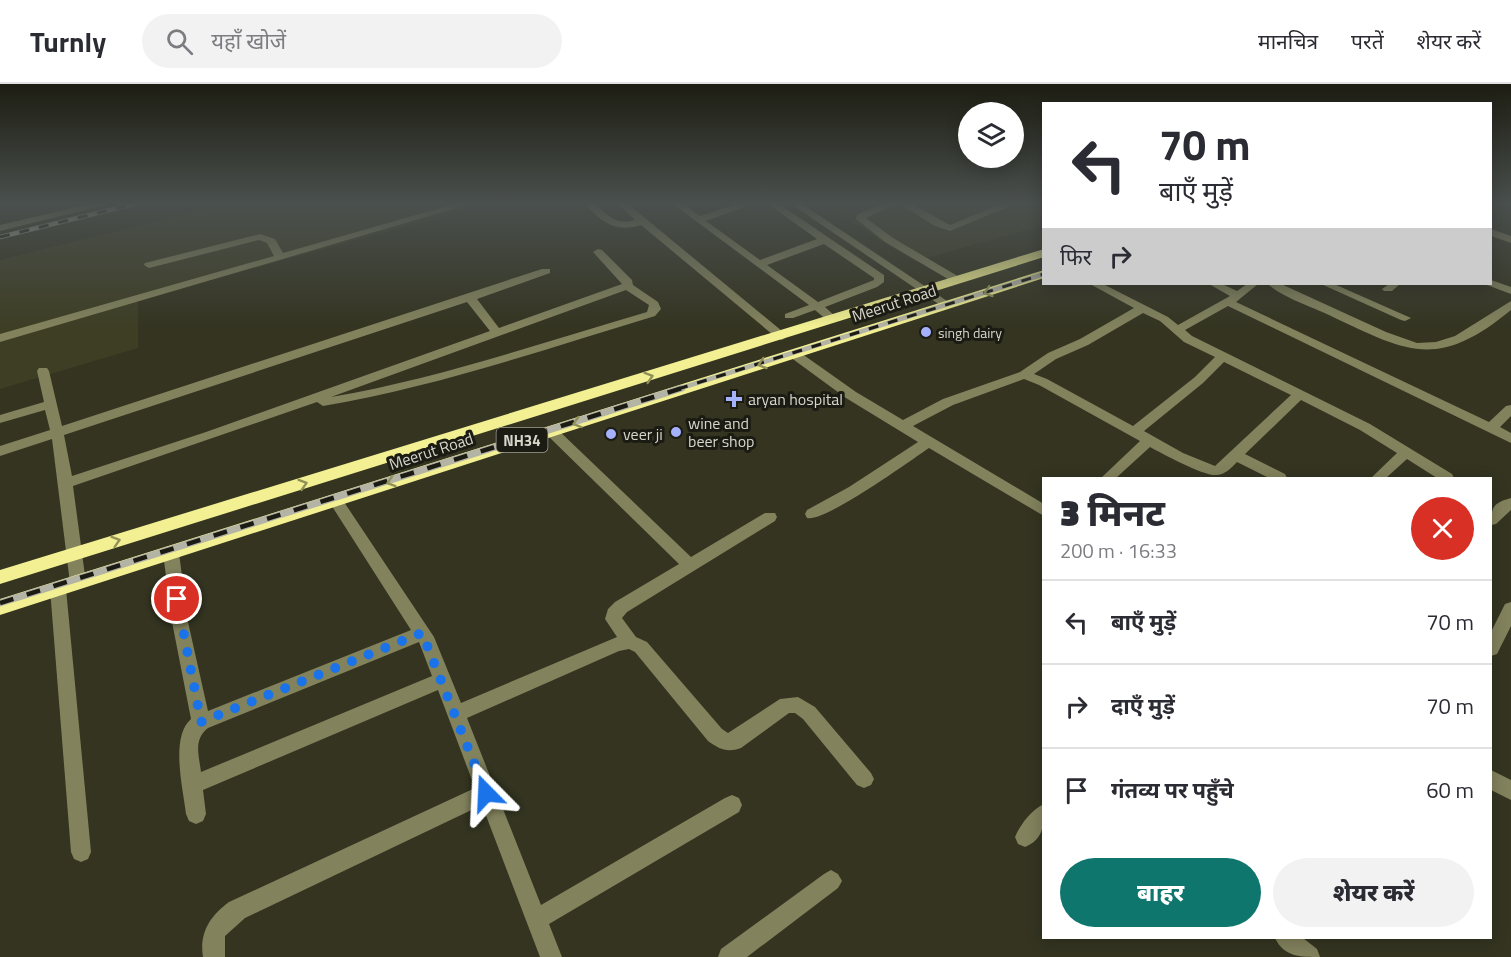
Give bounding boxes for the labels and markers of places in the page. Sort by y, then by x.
place label: singh dairy [938,322,1002,343]
marker: singh dairy [919,325,933,339]
place label: aryan hospital [748,387,843,411]
marker: aryan hospital [725,390,743,408]
place label: wine and beer shop [688,411,755,453]
place label: veer ji [623,422,663,446]
marker: wine and beer shop [669,425,683,439]
marker: veer ji [604,427,618,441]
pin [151,573,202,624]

